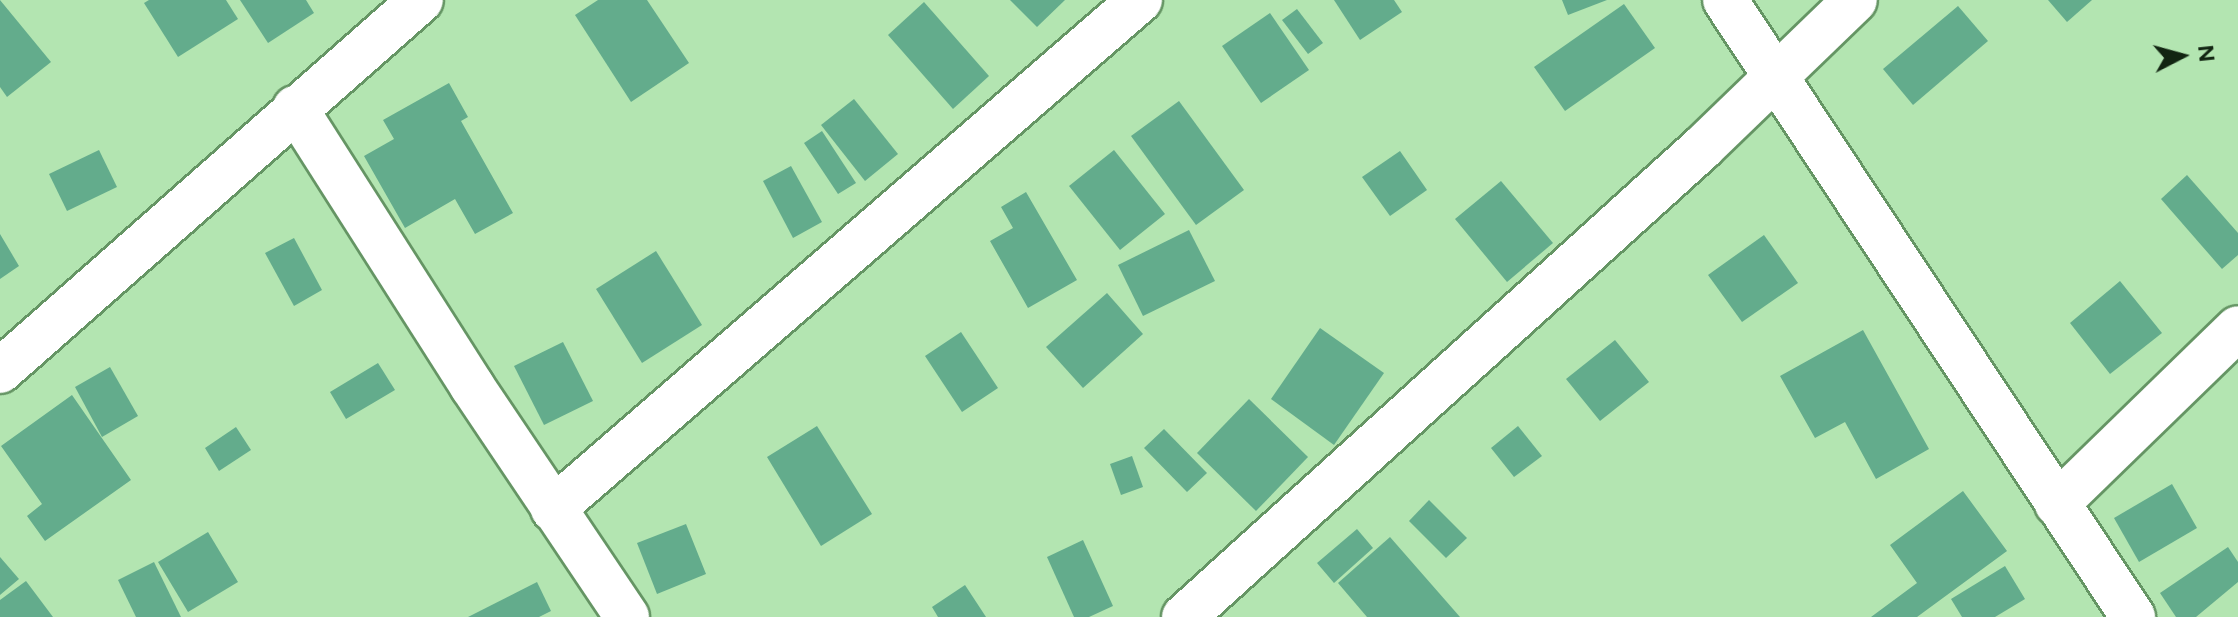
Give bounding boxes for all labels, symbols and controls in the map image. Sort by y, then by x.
north arrow [2142,16,2222,96]
text: N [2192,44,2221,63]

